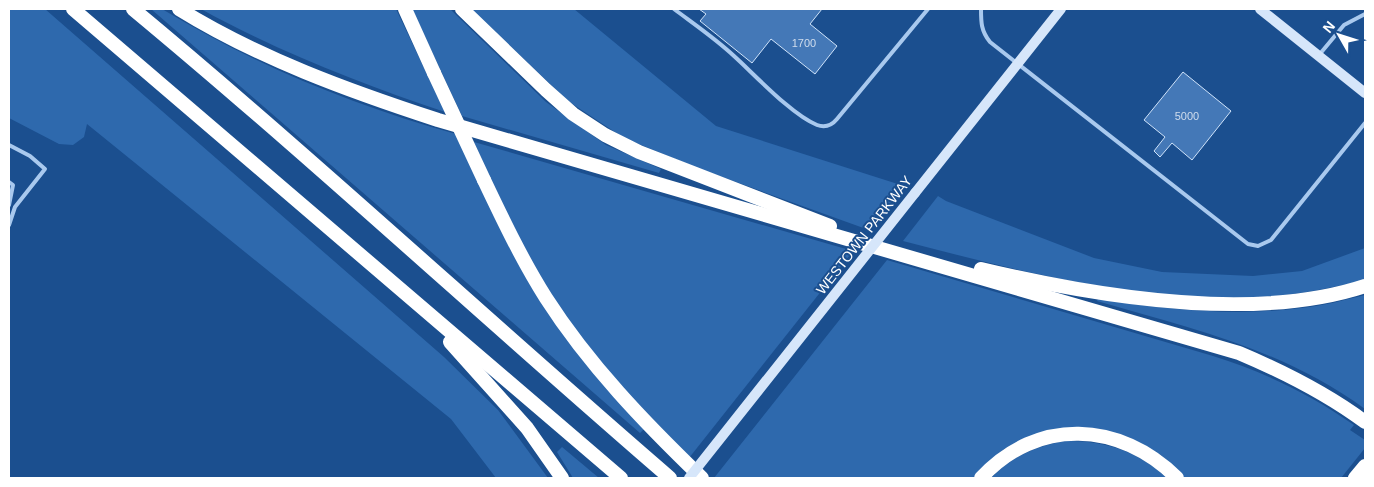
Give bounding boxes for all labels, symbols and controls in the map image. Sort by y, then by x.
north arrow [1314,10,1364,60]
text: N [1319,18,1338,36]
house number: 1700 [792,37,816,49]
house number: 5000 [1175,110,1199,122]
street label: WESTOWN PARKWAY [813,172,916,297]

